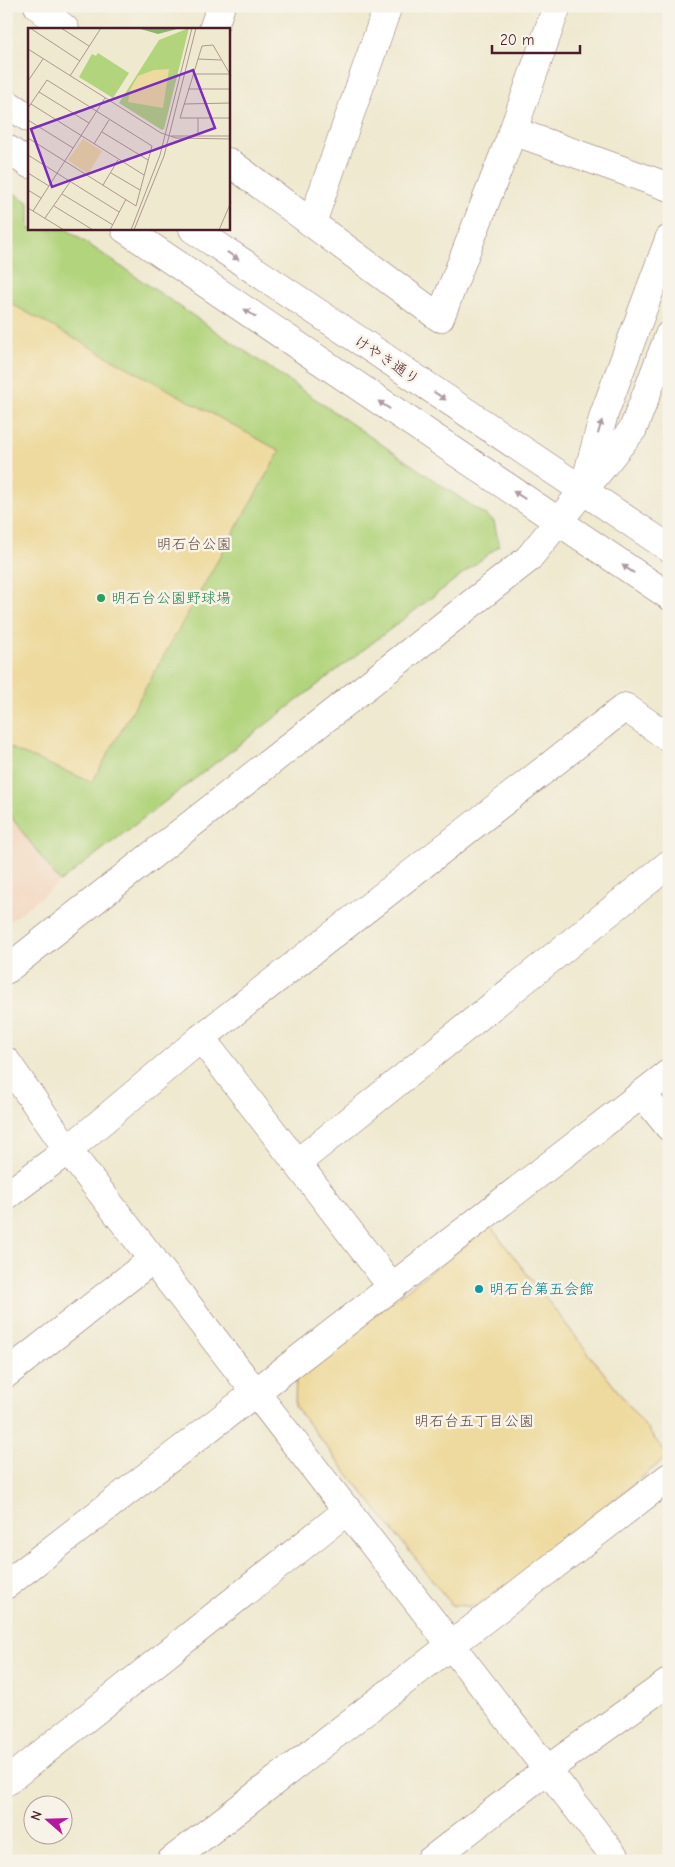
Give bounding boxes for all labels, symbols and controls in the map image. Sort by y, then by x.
scale bar [492,22,580,54]
inset map [28,28,230,230]
text: 20 m [500,31,534,49]
one-way arrow [226,251,240,261]
one-way arrow [243,308,256,318]
street label: けやき通り [351,332,423,388]
one-way arrow [434,391,447,401]
one-way arrow [377,400,391,409]
one-way arrow [597,419,605,434]
one-way arrow [512,490,526,500]
park label: 明石台公園 [156,535,232,553]
one-way arrow [621,564,635,574]
place label: 明石台公園野球場 [111,589,231,607]
marker: 明石台公園野球場 [95,592,107,604]
place label: 明石台第五会館 [489,1280,594,1298]
marker: 明石台第五会館 [473,1283,485,1295]
park label: 明石台五丁目公園 [414,1412,534,1430]
north arrow [22,1794,72,1844]
text: N [27,1809,46,1823]

